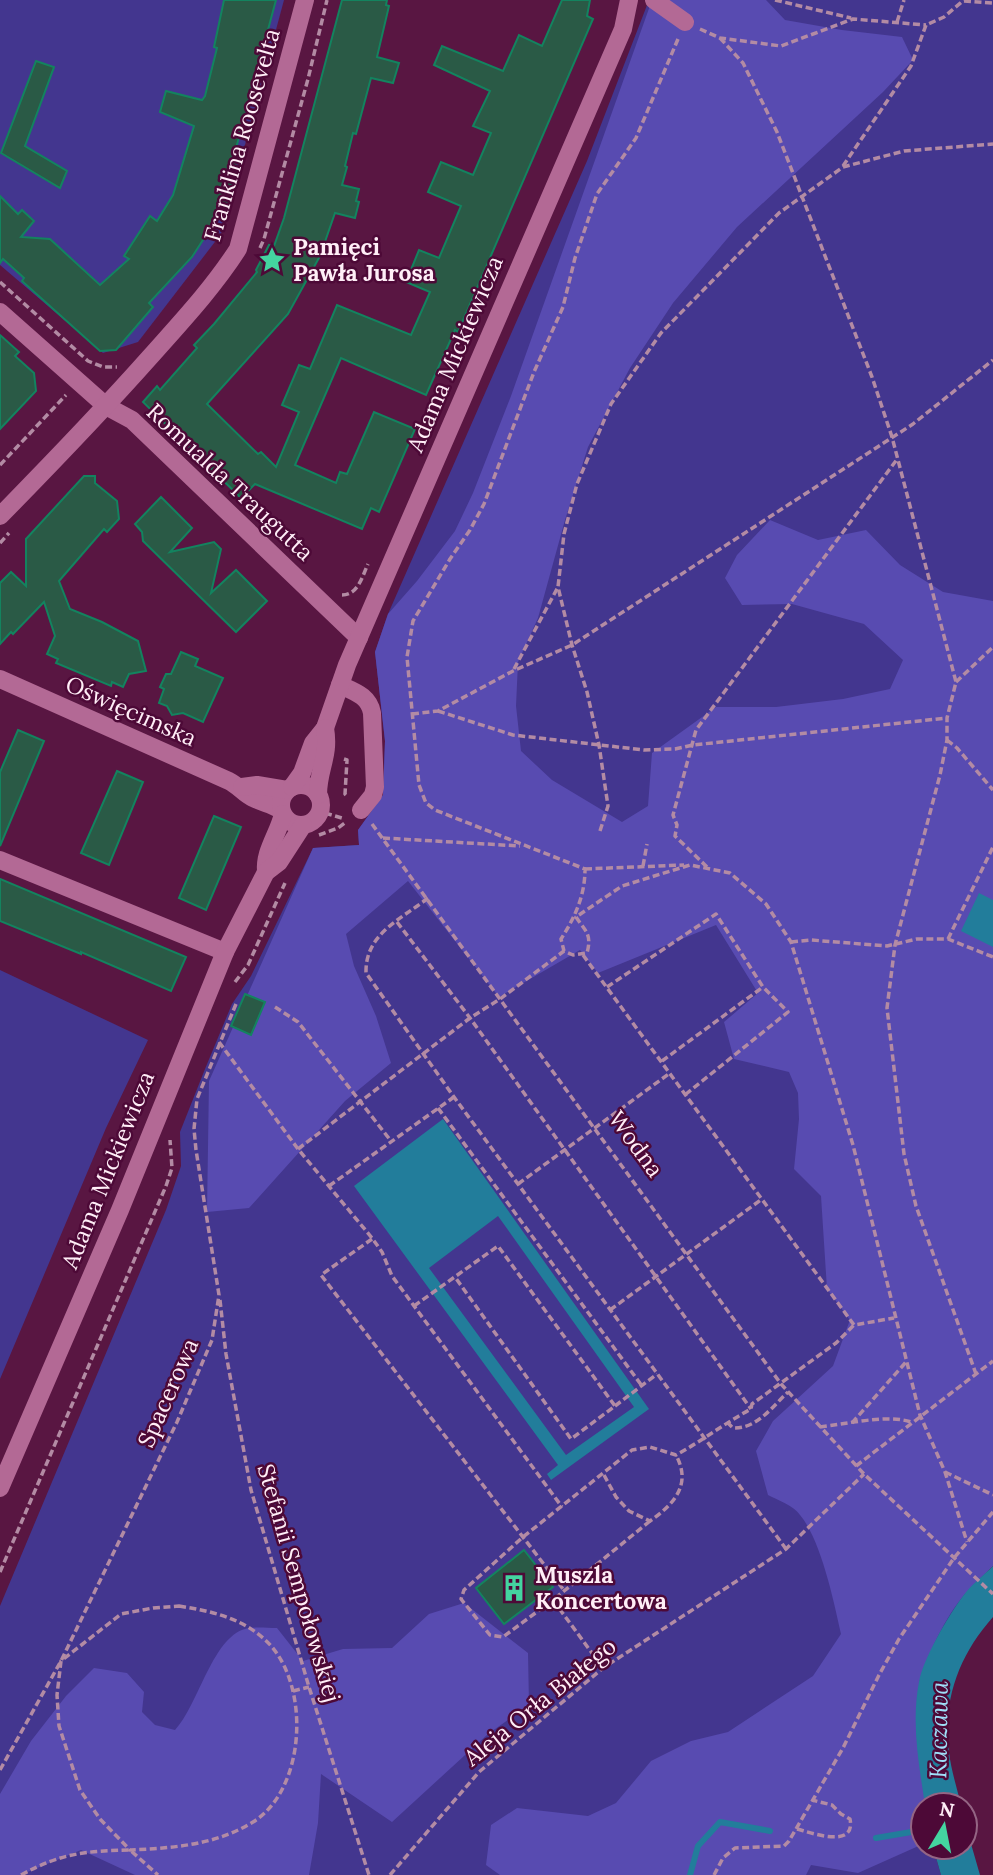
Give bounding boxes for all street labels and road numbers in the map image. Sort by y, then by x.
street label: Franklina Roosevelta [197,25,286,245]
street label: Adama Mickiewicza [400,251,509,457]
street label: Romualda Traugutta [141,397,320,567]
street label: Oświęcimska [61,669,201,752]
street label: Adama Mickiewicza [54,1067,160,1274]
street label: Wodna [603,1105,670,1183]
street label: Spacerowa [131,1334,204,1452]
street label: Stefanii Sempołowskiej [252,1460,347,1705]
street label: Aleja Orła Białego [457,1631,622,1773]

